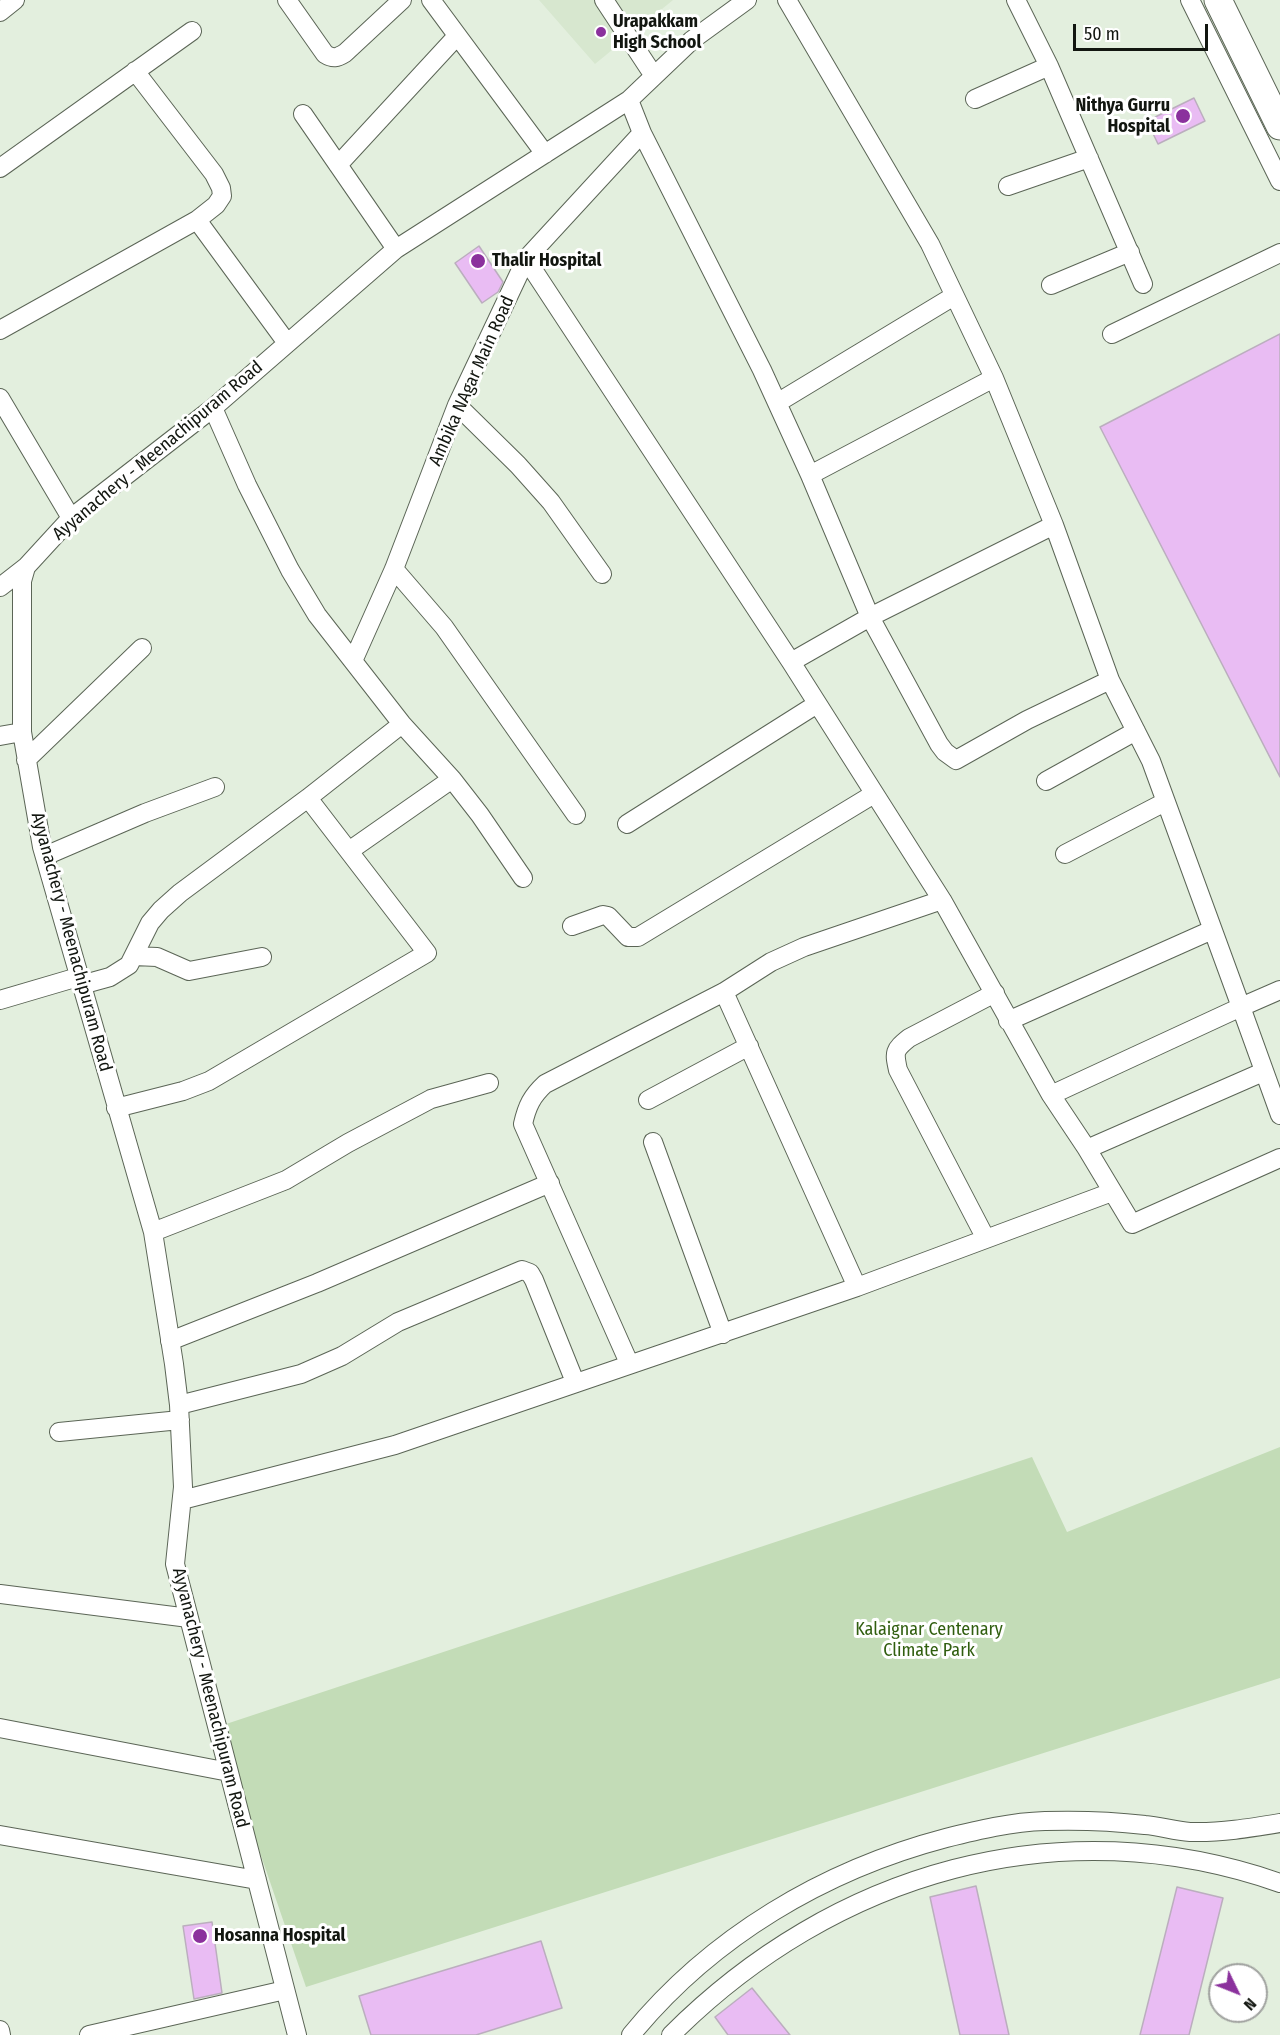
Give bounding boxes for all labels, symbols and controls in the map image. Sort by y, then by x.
place label: Urapakkam High School [613,11,701,54]
scale bar [1076,12,1211,50]
text: 50 m [1084,23,1120,45]
marker: Urapakkam High School [594,25,608,39]
place label: Nithya Gurru Hospital [1076,95,1170,138]
marker: Nithya Gurru Hospital [1174,107,1192,125]
place label: Thalir Hospital [492,250,602,272]
marker: Thalir Hospital [469,252,487,270]
street label: Ambika NAgar Main Road [425,293,519,469]
street label: Ayyanachery - Meenachipuram Road [49,357,267,545]
street label: Ayyanachery - Meenachipuram Road [26,810,116,1074]
street label: Ayyanachery - Meenachipuram Road [167,1566,253,1830]
park label: Kalaignar Centenary Climate Park [855,1619,1003,1662]
place label: Hosanna Hospital [214,1925,345,1947]
marker: Hosanna Hospital [191,1927,209,1945]
north arrow [1208,1963,1268,2023]
text: N [1240,1994,1260,2014]

